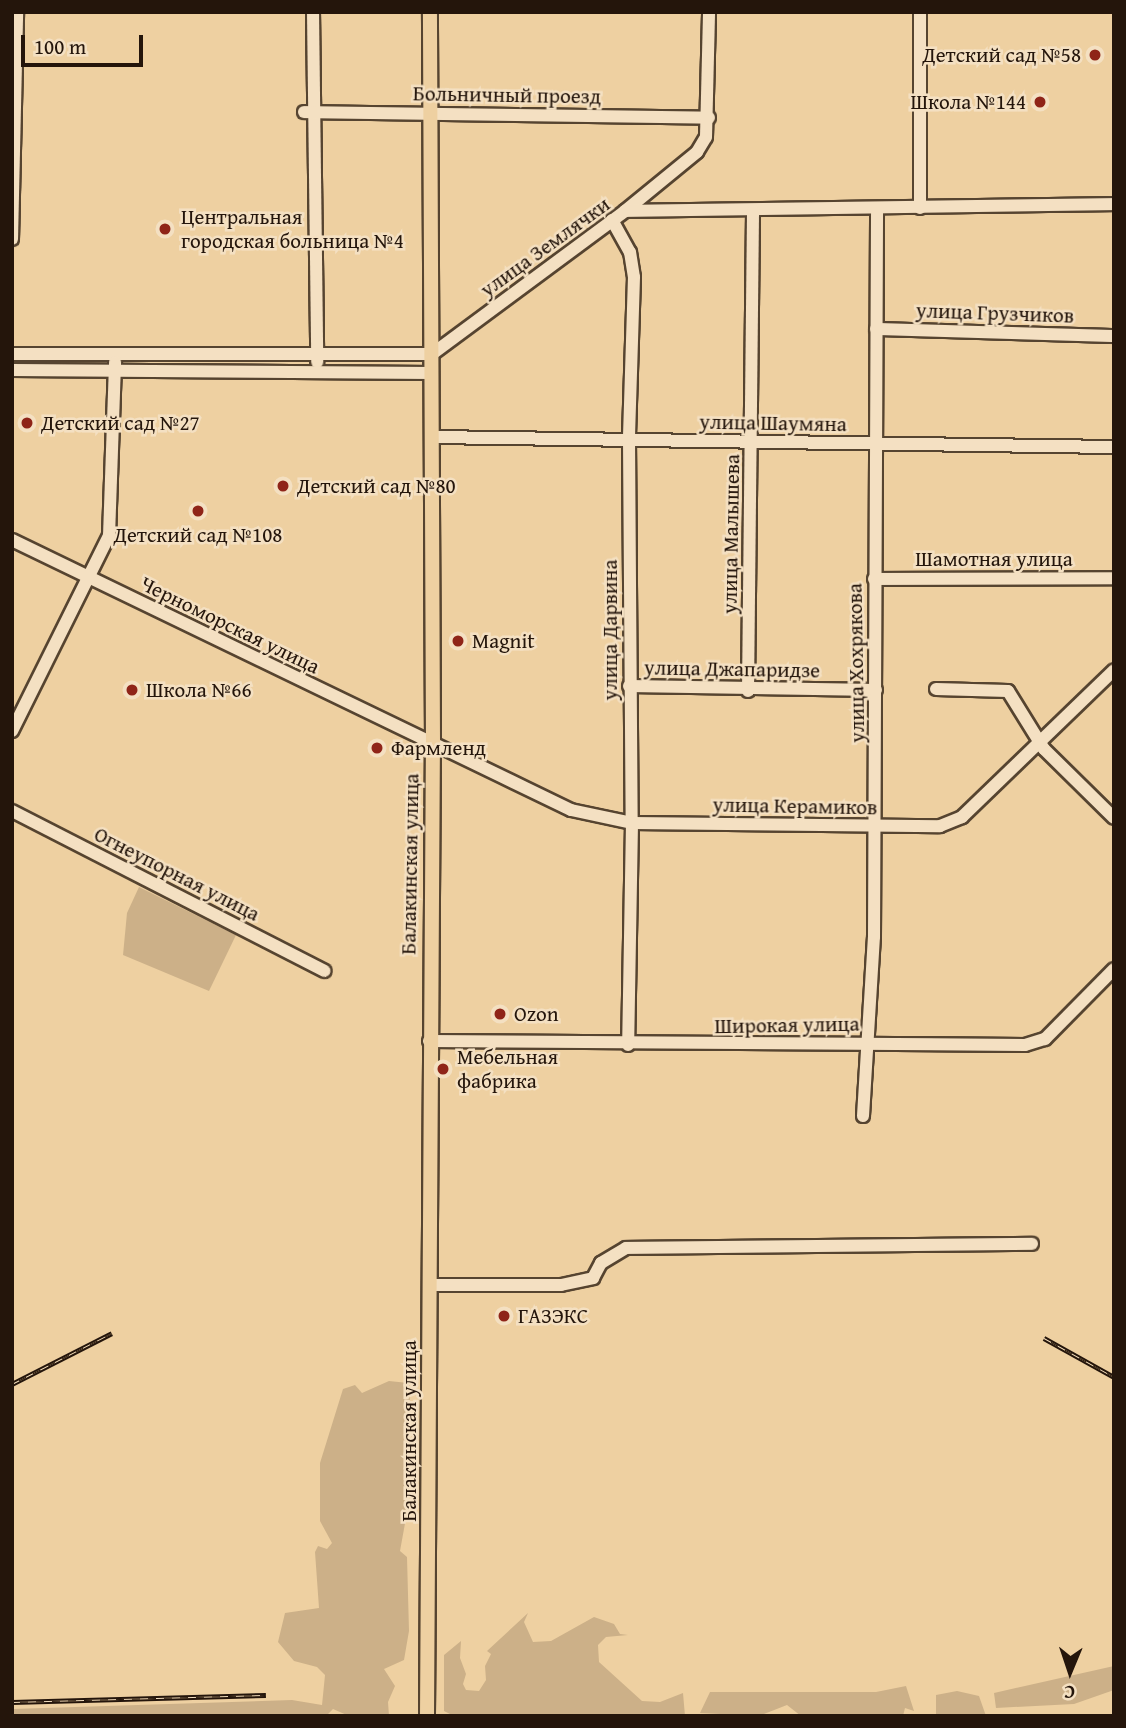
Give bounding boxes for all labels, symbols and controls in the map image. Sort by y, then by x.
scale bar [24,21,147,65]
text: 100 m [34,31,86,62]
place label: Детский сад №58 [922,42,1081,68]
marker: Детский сад №58 [1087,47,1103,63]
street label: Больничный проезд [413,81,601,109]
place label: Школа №144 [910,89,1026,115]
marker: Школа №144 [1032,94,1048,110]
street label: улица Землячки [475,192,615,302]
place label: Центральная городская больница №4 [181,204,404,254]
marker: Центральная городская больница №4 [155,219,175,239]
street label: улица Грузчиков [915,298,1075,328]
street label: улица Шаумяна [699,409,847,437]
place label: Детский сад №27 [41,410,200,436]
marker: Детский сад №27 [19,415,35,431]
street label: улица Малышева [717,454,745,614]
place label: Детский сад №80 [297,473,456,499]
marker: Детский сад №80 [275,478,291,494]
marker: Детский сад №108 [190,503,206,519]
place label: Детский сад №108 [114,522,282,548]
street label: Шамотная улица [915,546,1073,572]
street label: улица Дарвина [597,560,623,700]
street label: Черноморская улица [136,571,324,679]
street label: улица Хохрякова [842,583,870,743]
place label: Magnit [472,628,535,654]
marker: Magnit [450,633,466,649]
street label: улица Джапаридзе [644,655,820,683]
place label: Школа №66 [146,677,252,703]
marker: Школа №66 [124,682,140,698]
place label: Фармленд [391,735,486,761]
marker: Фармленд [369,740,385,756]
street label: Балакинская улица [396,773,424,955]
street label: улица Керамиков [712,792,878,820]
street label: Огнеупорная улица [90,821,264,927]
place label: Ozon [514,1001,558,1027]
marker: Ozon [492,1006,508,1022]
street label: Широкая улица [714,1011,860,1039]
place label: Мебельная фабрика [457,1044,558,1094]
marker: Мебельная фабрика [435,1061,451,1077]
place label: ГАЗЭКС [518,1303,588,1329]
marker: ГАЗЭКС [496,1308,512,1324]
street label: Балакинская улица [396,1340,422,1522]
north arrow [1035,1637,1105,1707]
text: С [1063,1679,1075,1707]

